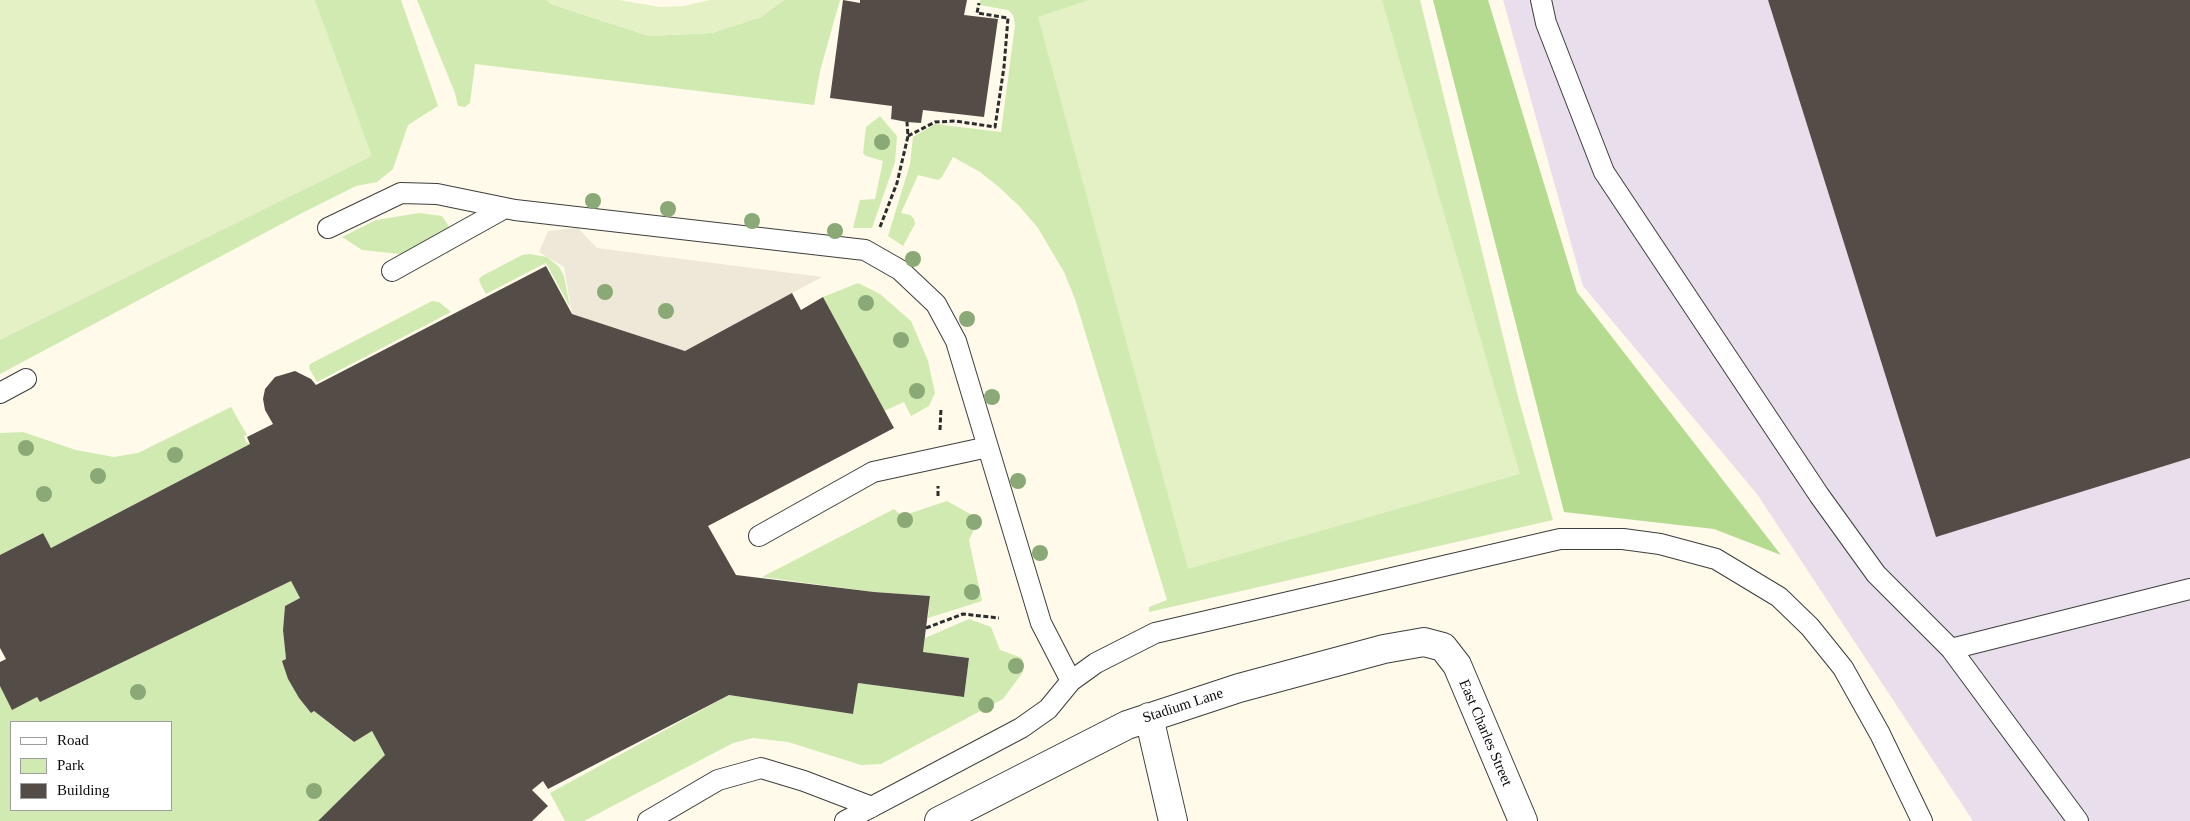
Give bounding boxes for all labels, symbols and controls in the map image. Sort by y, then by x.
street label: East Charles Street [1454,677,1516,789]
street label: Stadium Lane [1140,685,1226,727]
legend [10,721,172,811]
text: Road [57,732,89,748]
text: Park [57,757,85,773]
text: Building [57,782,110,798]

